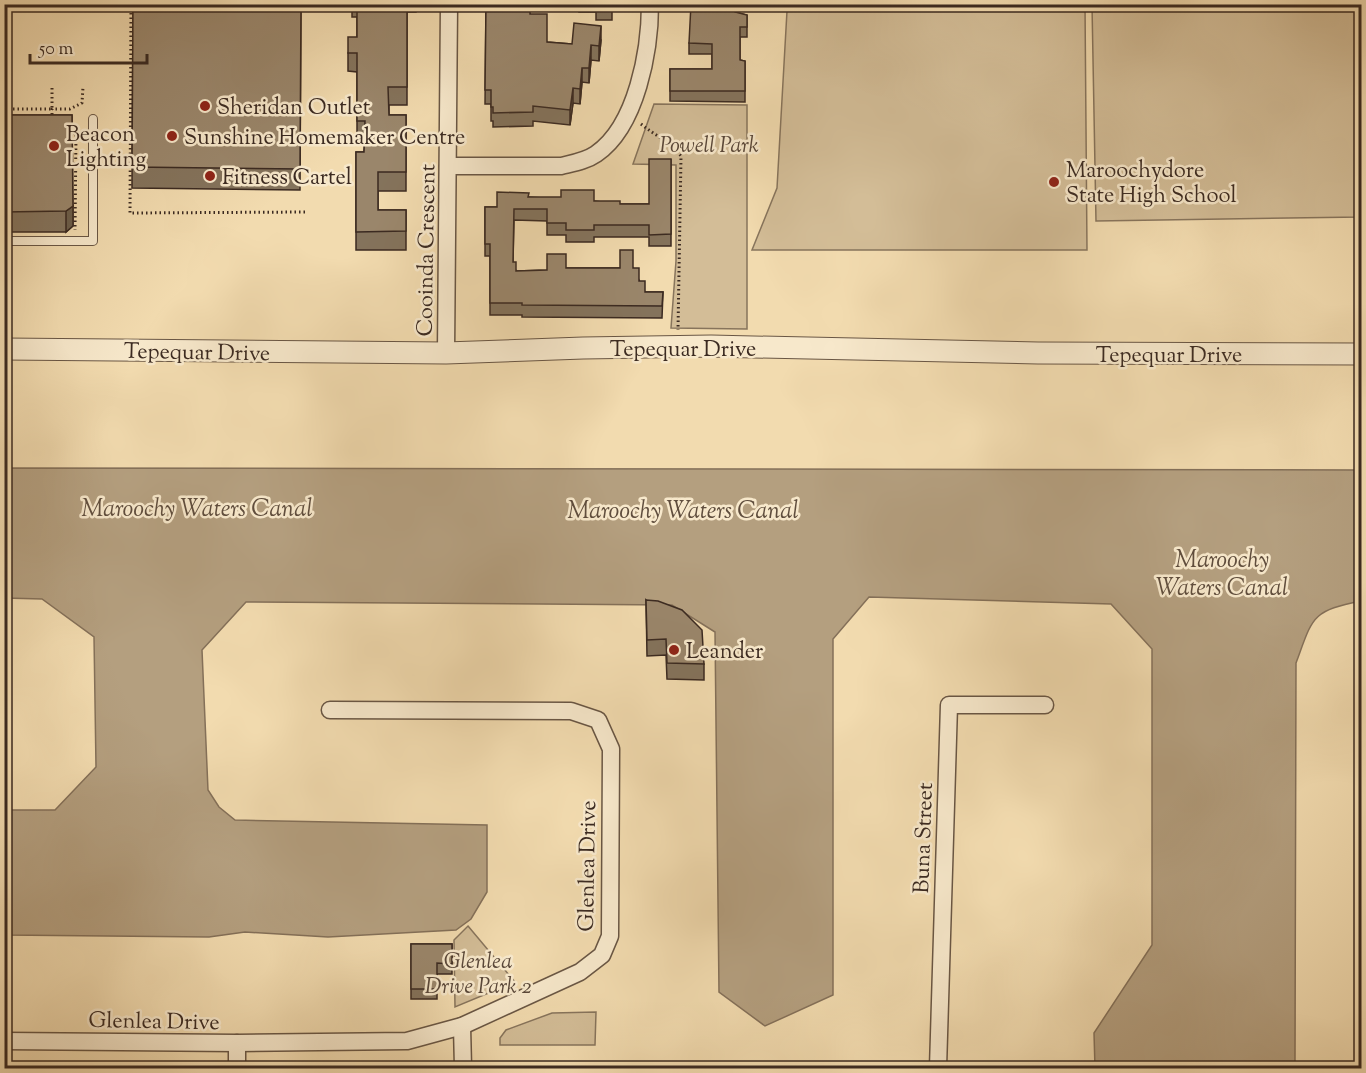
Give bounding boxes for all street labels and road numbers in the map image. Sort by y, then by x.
street label: Cooinda Crescent [410,163,446,337]
street label: Tepequar Drive [610,335,756,367]
street label: Tepequar Drive [123,337,270,371]
street label: Tepequar Drive [1096,341,1242,373]
street label: Buna Street [907,782,943,894]
street label: Glenlea Drive [572,800,606,932]
street label: Glenlea Drive [88,1006,220,1040]

